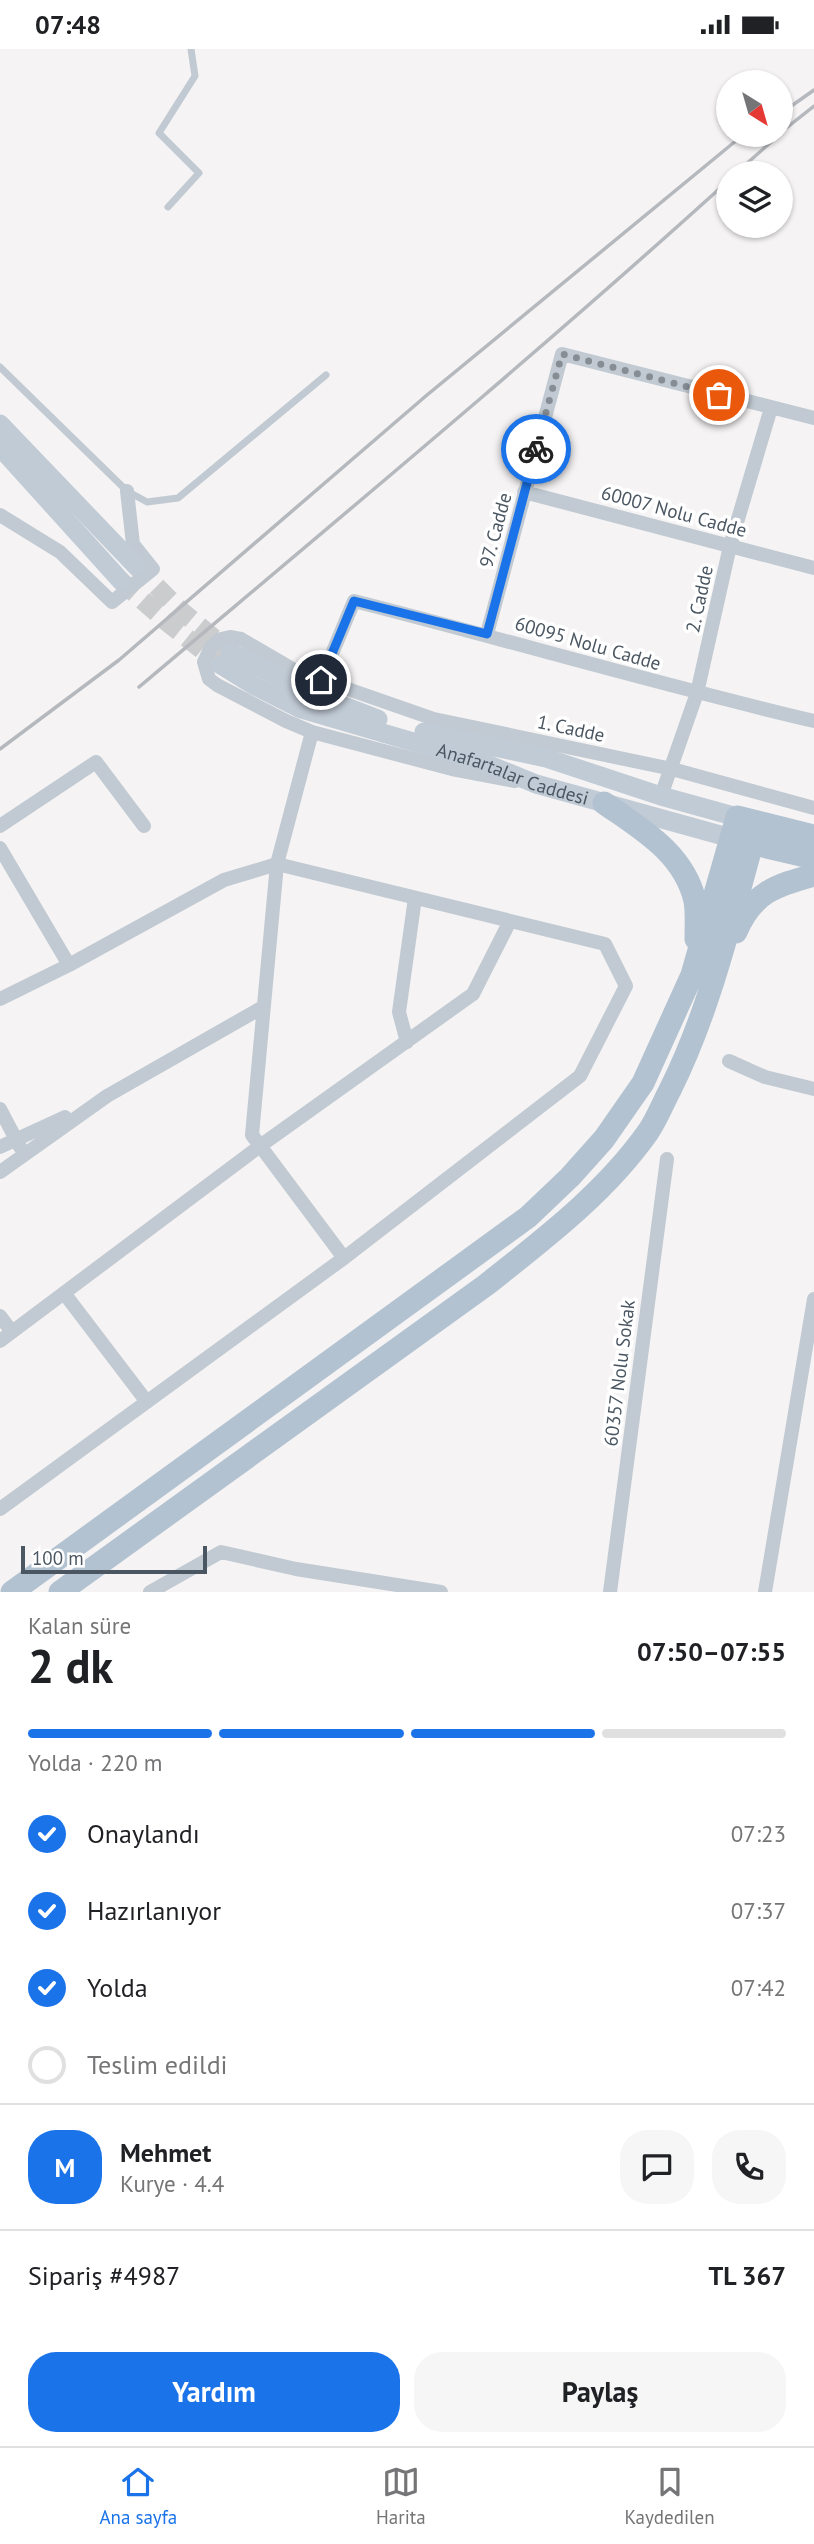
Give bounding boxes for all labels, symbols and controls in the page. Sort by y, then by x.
text: 07:48 [35,8,101,41]
north arrow [716,70,793,147]
map controls [716,70,793,238]
button: layers [716,161,793,238]
pin [689,365,749,425]
icon: bag [700,376,738,414]
courier [501,414,571,484]
icon: bike [517,430,555,468]
street label: 60007 Nolu Cadde [599,480,749,542]
street label: 97. Cadde [474,490,516,570]
street label: 2. Cadde [680,563,718,635]
street label: 60095 Nolu Cadde [512,611,664,675]
pin [291,650,351,710]
icon: home [302,661,340,699]
street label: 1. Cadde [535,709,607,747]
street label: Anafartalar Caddesi [434,737,591,810]
street label: 60357 Nolu Sokak [598,1298,640,1448]
scale bar [21,1543,206,1575]
text: 100 m [32,1546,84,1570]
text: Kalan süre [28,1611,131,1640]
text: 07:50–07:55 [637,1635,786,1668]
text: 2 dk [28,1636,113,1696]
text: Yolda · 220 m [28,1748,163,1777]
icon: check [28,1815,66,1853]
text: Onaylandı [87,1817,200,1850]
text: 07:23 [731,1819,786,1848]
icon: check [28,1892,66,1930]
text: Hazırlanıyor [87,1894,221,1927]
text: 07:37 [731,1896,786,1925]
icon: check [28,1969,66,2007]
text: Yolda [87,1971,148,2004]
text: 07:42 [731,1973,786,2002]
text: Teslim edildi [87,2048,228,2081]
button: chat [620,2130,694,2204]
button: phone [712,2130,786,2204]
text: Mehmet [120,2136,211,2169]
text: M [55,2151,75,2184]
text: Kurye · 4.4 [120,2169,224,2198]
text: Sipariş #4987 [28,2259,180,2292]
text: TL 367 [708,2259,786,2292]
button: Yardım [28,2352,400,2432]
button: Paylaş [414,2352,786,2432]
tab: Ana sayfa [99,2463,177,2529]
tab: Harita [376,2463,426,2529]
tab: Kaydedilen [624,2463,715,2529]

